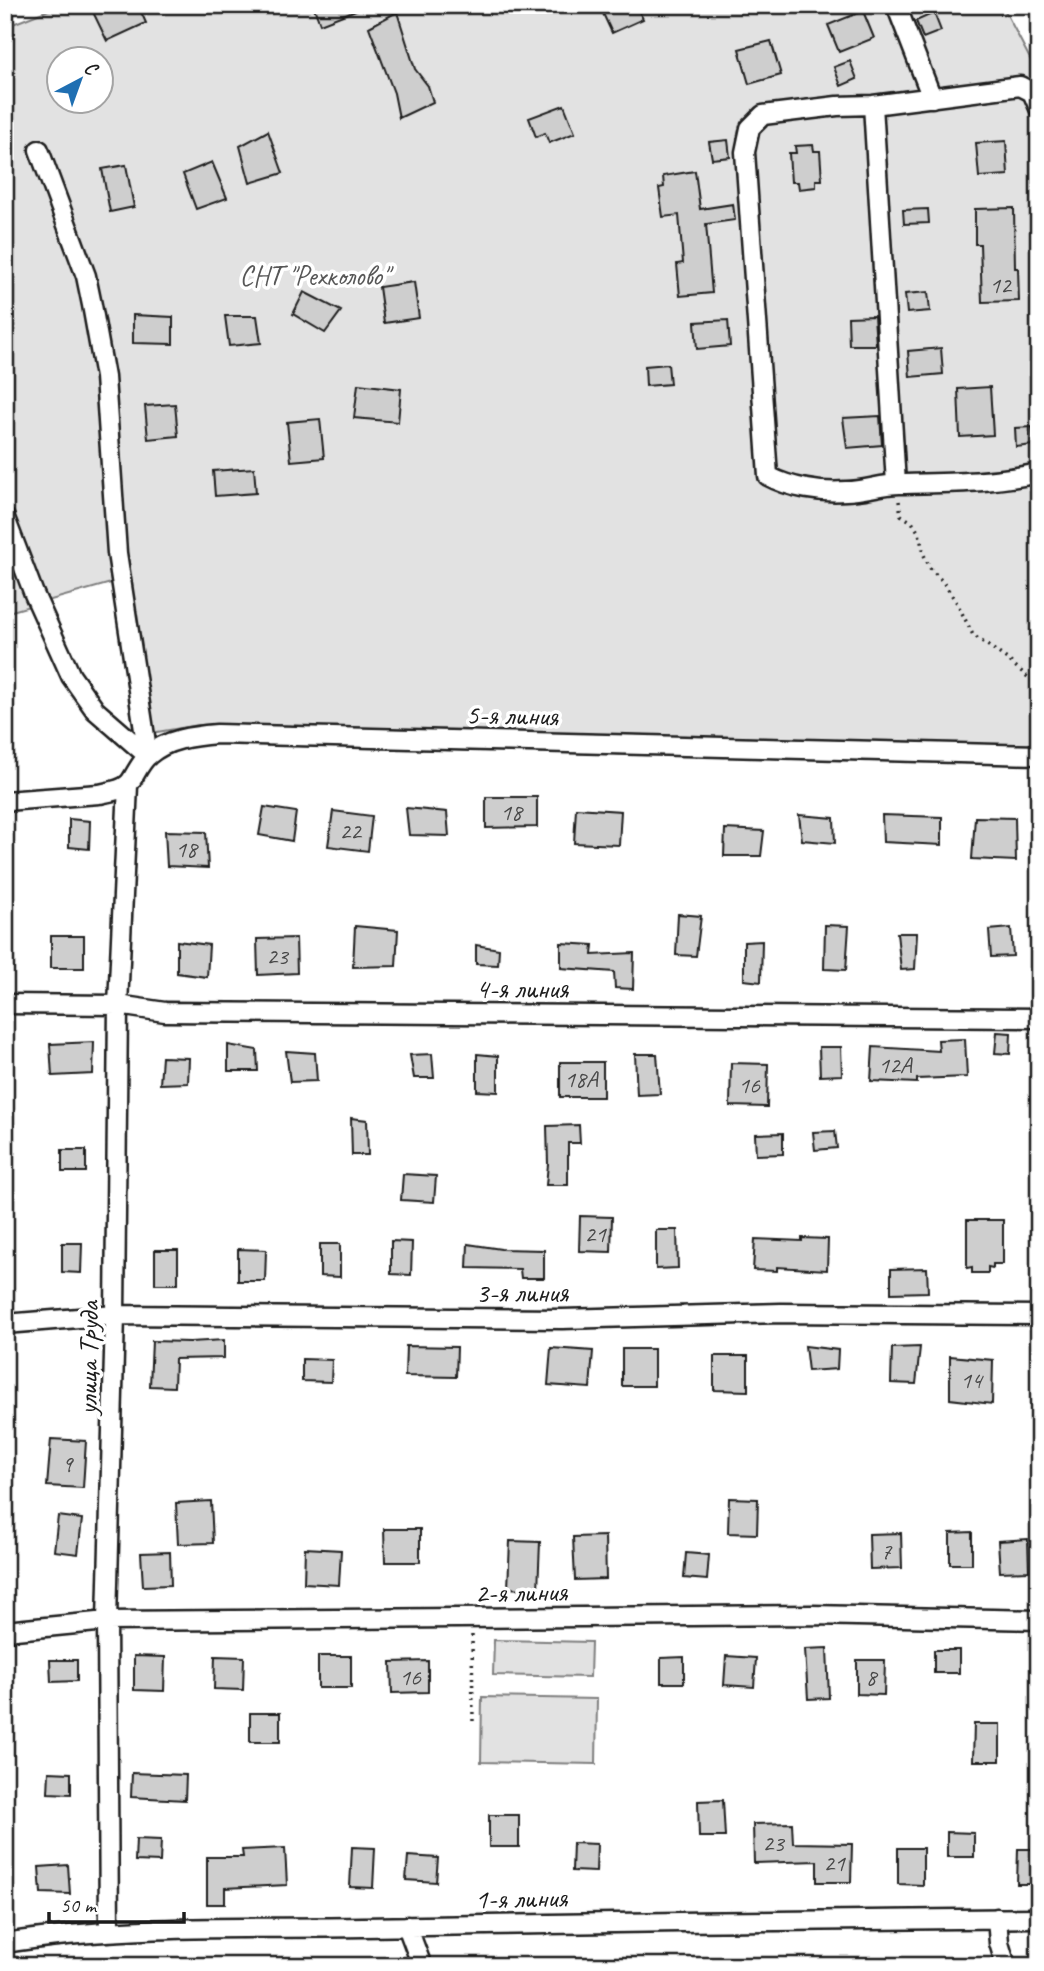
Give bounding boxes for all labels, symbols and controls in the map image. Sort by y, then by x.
north arrow [46,46,116,116]
text: С [79,56,104,82]
park label: СНТ "Рехколово" [239,258,394,293]
house number: 12 [989,270,1013,300]
street label: 5-я линия [466,697,559,733]
house number: 18 [500,797,524,827]
house number: 22 [339,816,363,846]
house number: 18 [175,834,199,864]
house number: 23 [266,941,290,971]
street label: 4-я линия [476,971,569,1006]
house number: 12А [878,1050,913,1080]
house number: 18А [564,1064,599,1094]
house number: 16 [738,1070,761,1100]
house number: 21 [584,1219,607,1249]
street label: 3-я линия [476,1275,569,1310]
street label: улица Труда [69,1299,107,1417]
house number: 14 [960,1365,984,1395]
house number: 9 [62,1449,75,1479]
house number: 7 [881,1536,893,1566]
street label: 2-я линия [475,1574,568,1610]
house number: 16 [399,1662,422,1692]
house number: 8 [866,1662,879,1692]
house number: 23 [762,1828,786,1858]
house number: 21 [823,1848,846,1878]
scale bar [49,1880,184,1924]
street label: 1-я линия [475,1880,568,1916]
text: 50 m [60,1892,98,1918]

